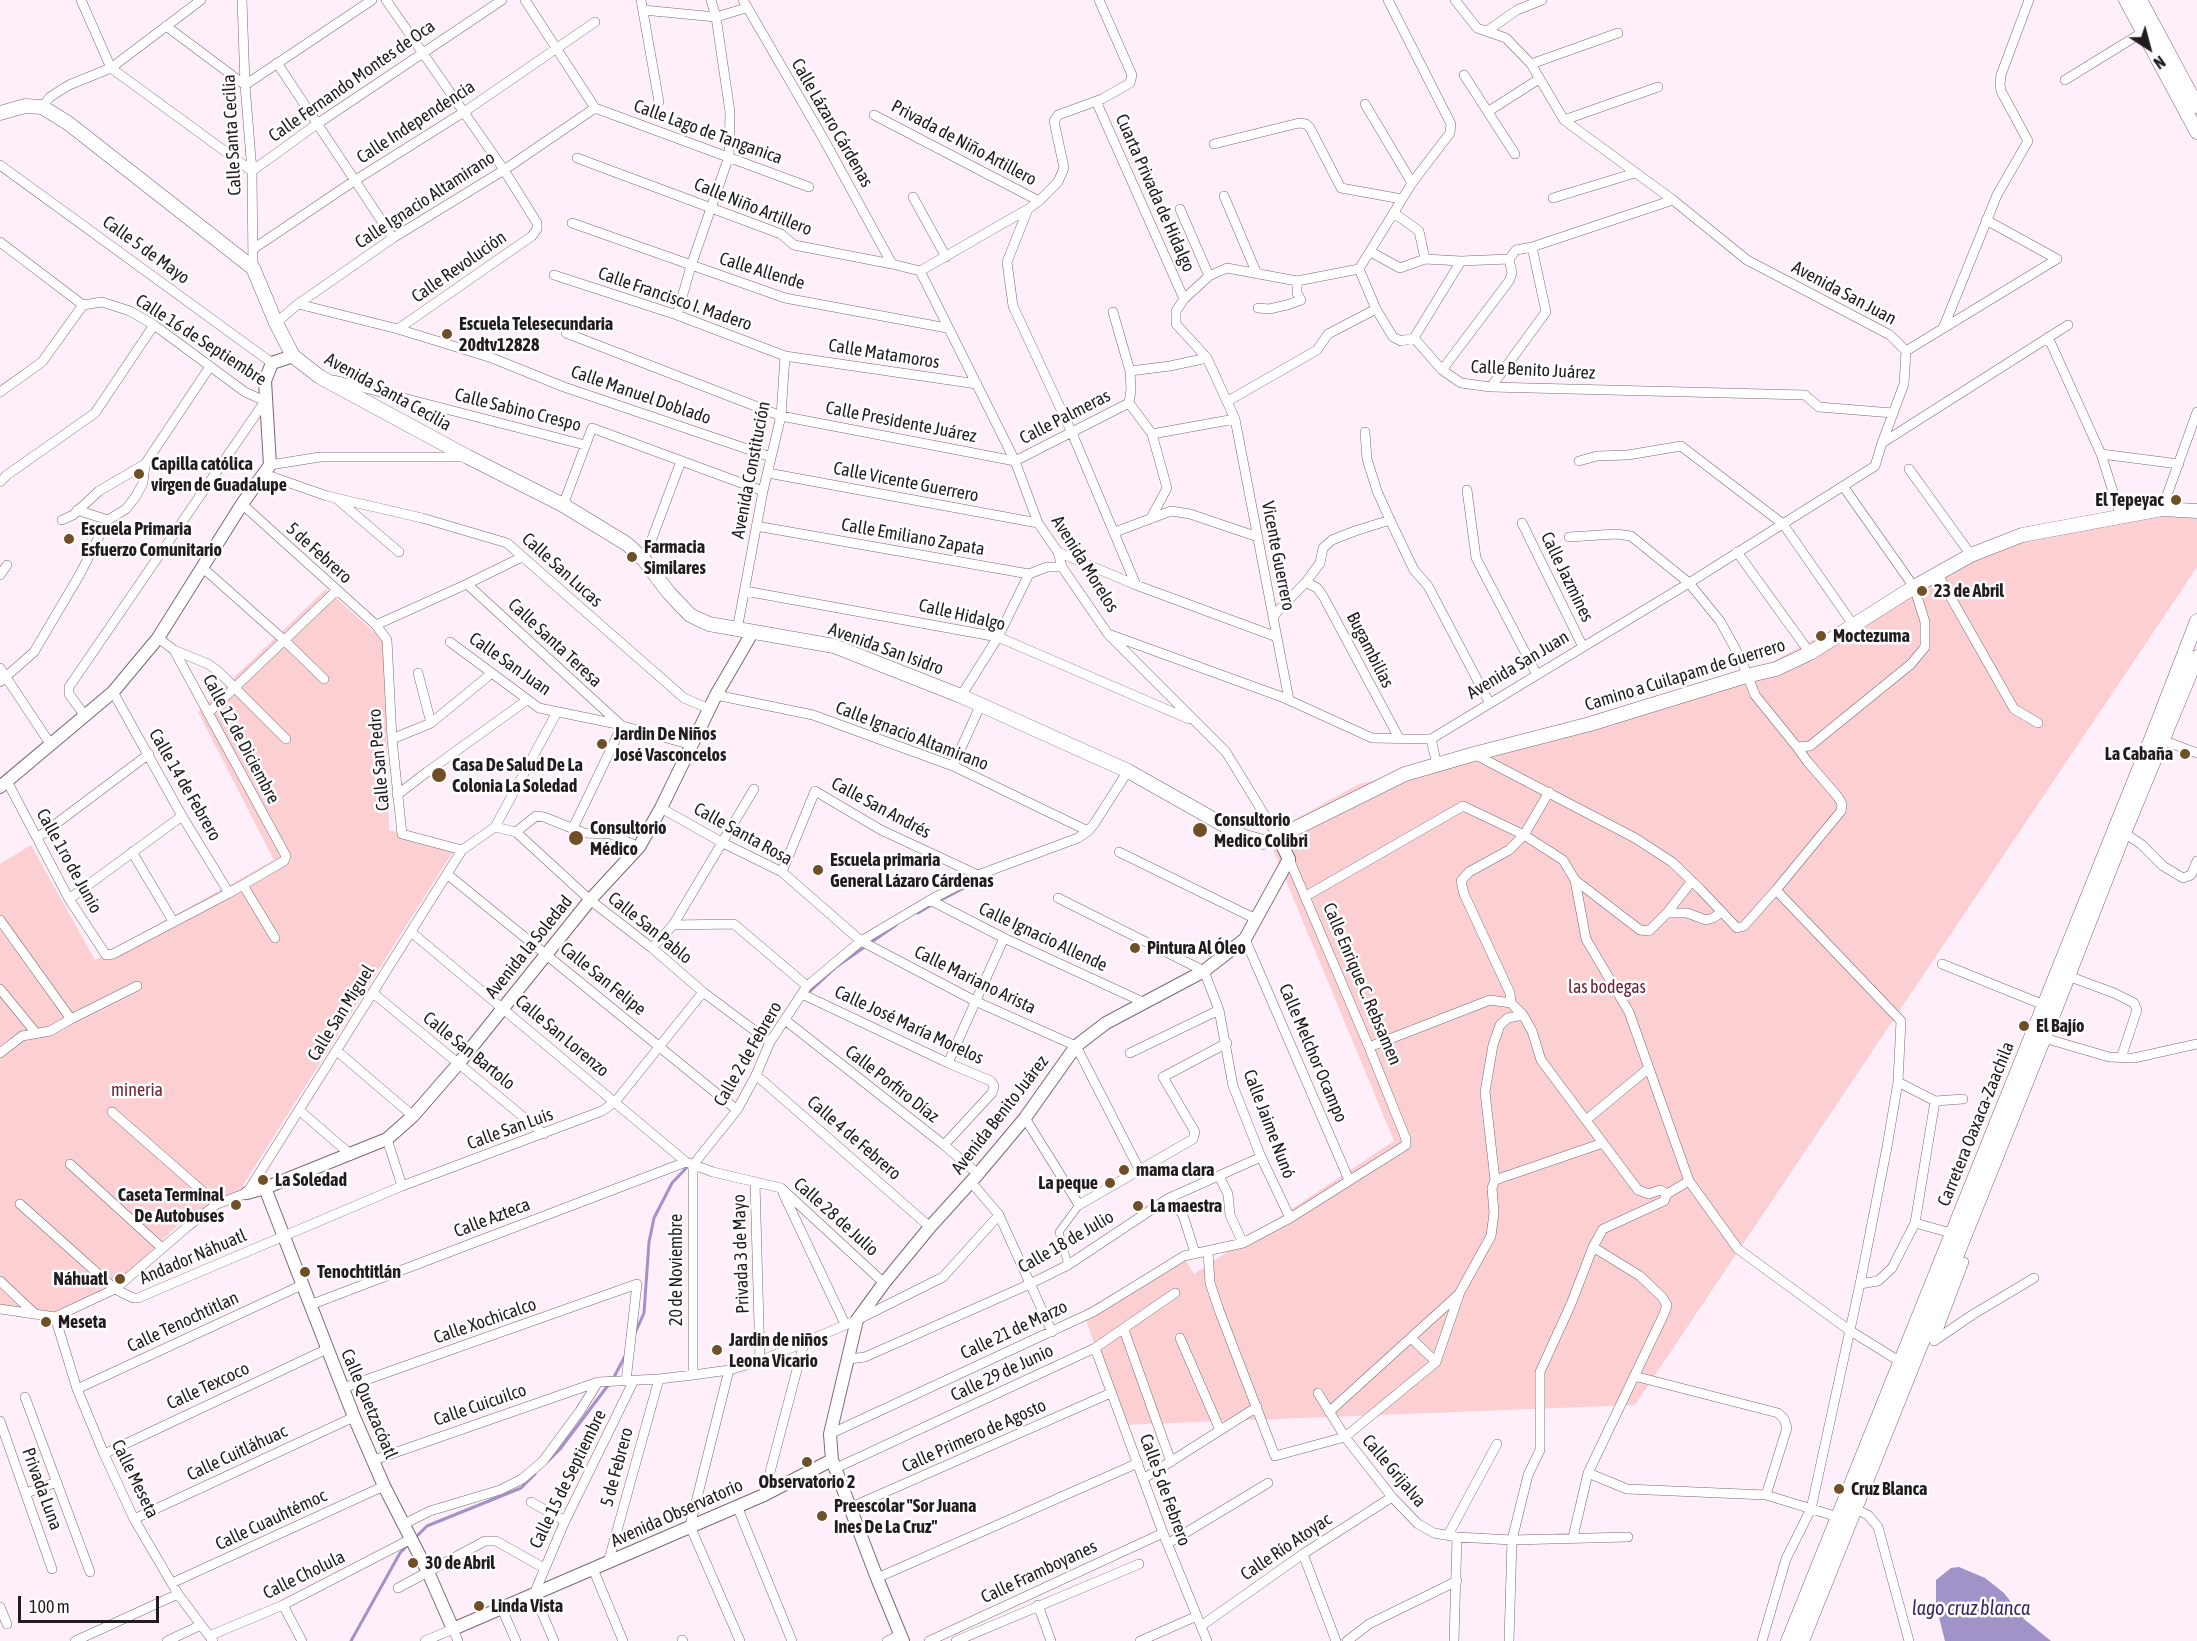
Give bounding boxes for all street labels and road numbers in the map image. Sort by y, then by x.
street label: Calle Fernando Montes de Oca [265,15,439,147]
street label: Calle Lázaro Cárdenas [786,55,878,191]
street label: Calle Santa Cecilia [218,74,246,196]
street label: Calle Independencia [353,76,479,168]
street label: Calle Lago de Tanganica [631,95,785,169]
street label: Privada de Niño Artillero [888,96,1040,190]
street label: Cuarta Privada de Hidalgo [1110,111,1200,275]
street label: Calle Ignacio Altamirano [351,147,499,253]
street label: Calle Niño Artillero [691,173,815,241]
street label: Calle 5 de Mayo [98,211,194,289]
street label: Calle Revolución [408,226,510,308]
street label: Calle Allende [717,248,807,294]
street label: Avenida San Juan [1788,256,1900,330]
street label: Calle Francisco I. Madero [595,263,755,335]
street label: Calle 16 de Septiembre [131,290,271,390]
street label: Calle Matamoros [827,335,941,373]
street label: Avenida Santa Cecilia [321,348,455,436]
street label: Calle Benito Juárez [1470,356,1596,384]
street label: Calle Manuel Doblado [568,361,714,429]
street label: Calle Sabino Crespo [452,384,584,436]
street label: Calle Palmeras [1016,385,1114,449]
street label: Calle Presidente Juárez [824,397,978,447]
street label: Avenida Constitución [727,400,775,540]
street label: Calle Vicente Guerrero [831,457,981,507]
street label: Vicente Guerrero [1257,499,1299,613]
street label: Avenida Morelos [1047,512,1123,616]
street label: Calle Emiliano Zapata [840,514,986,560]
street label: 5 de Febrero [282,518,356,588]
street label: Calle San Lucas [517,528,607,612]
street label: Calle Jazmines [1536,528,1598,626]
street label: Calle Santa Teresa [504,594,606,692]
street label: Calle Hidalgo [917,595,1007,635]
street label: Bugambilias [1342,608,1398,692]
street label: Avenida San Isidro [825,618,947,680]
street label: Avenida San Juan [1463,626,1573,704]
street label: Calle San Juan [465,628,555,700]
street label: Camino a Cuilapam de Guerrero [1582,634,1788,716]
street label: Calle 12 de Diciembre [198,671,284,807]
street label: Calle Ignacio Altamirano [832,697,992,775]
street label: Calle San Pedro [364,708,394,812]
street label: Calle 14 de Febrero [144,725,226,845]
street label: Calle San Andrés [828,773,934,843]
street label: Calle Santa Rosa [690,798,796,870]
street label: Calle 1ro de Junio [31,805,107,917]
street label: Calle San Pablo [604,888,696,968]
street label: Avenida la Soledad [481,891,577,1003]
street label: Calle Ignacio Allende [975,898,1111,976]
street label: Calle Enrique C. Rebsamen [1318,900,1406,1068]
street label: Calle San Felipe [556,938,650,1020]
street label: Calle Mariano Arista [911,941,1039,1019]
street label: Calle San Miguel [303,961,379,1065]
street label: Calle Melchor Ocampo [1274,980,1352,1126]
street label: Calle José María Morelos [831,981,987,1069]
street label: Calle San Lorenzo [511,990,613,1082]
street label: Calle 2 de Febrero [709,998,787,1110]
street label: Calle San Bartolo [419,1007,519,1095]
street label: Carretera Oaxaca-Zaachila [1933,1038,2019,1210]
street label: Calle Porfiro Díaz [841,1041,943,1127]
street label: Avenida Benito Juárez [947,1051,1053,1179]
street label: Calle Jaime Nunó [1238,1067,1300,1181]
street label: Calle 4 de Febrero [803,1091,905,1185]
street label: Calle San Luis [464,1104,556,1154]
street label: Calle 28 de Julio [789,1173,883,1261]
street label: Calle Azteca [451,1194,533,1242]
street label: Privada 3 de Mayo [728,1194,754,1314]
street label: Calle 18 de Julio [1014,1206,1118,1278]
street label: 20 de Noviembre [665,1214,687,1326]
street label: Andador Náhuatl [136,1225,250,1289]
street label: Calle Tenochtitlan [124,1287,242,1357]
street label: Calle Xochicalco [431,1293,539,1349]
street label: Calle 21 de Marzo [957,1296,1071,1364]
street label: Calle 29 de Junio [947,1340,1057,1406]
street label: Calle Quetzacóatl [336,1346,402,1462]
street label: Calle Texcoco [163,1357,253,1415]
street label: Calle Cuicuilco [431,1379,529,1431]
street label: Calle Primero de Agosto [898,1394,1050,1478]
street label: Calle 15 de Septiembre [525,1406,611,1552]
street label: Calle Cuitláhuac [183,1420,291,1486]
street label: 5 de Febrero [596,1425,638,1509]
street label: Calle Grijalva [1357,1430,1431,1512]
street label: Calle 5 de Febrero [1135,1431,1195,1549]
street label: Calle Meseta [107,1436,163,1522]
street label: Privada Luna [17,1445,67,1533]
street label: Avenida Observatorio [608,1474,746,1552]
street label: Calle Cuauhtémoc [212,1485,330,1555]
street label: Calle Río Atoyac [1236,1509,1336,1585]
street label: Calle Framboyanes [978,1536,1100,1608]
street label: Calle Cholula [260,1546,348,1604]

